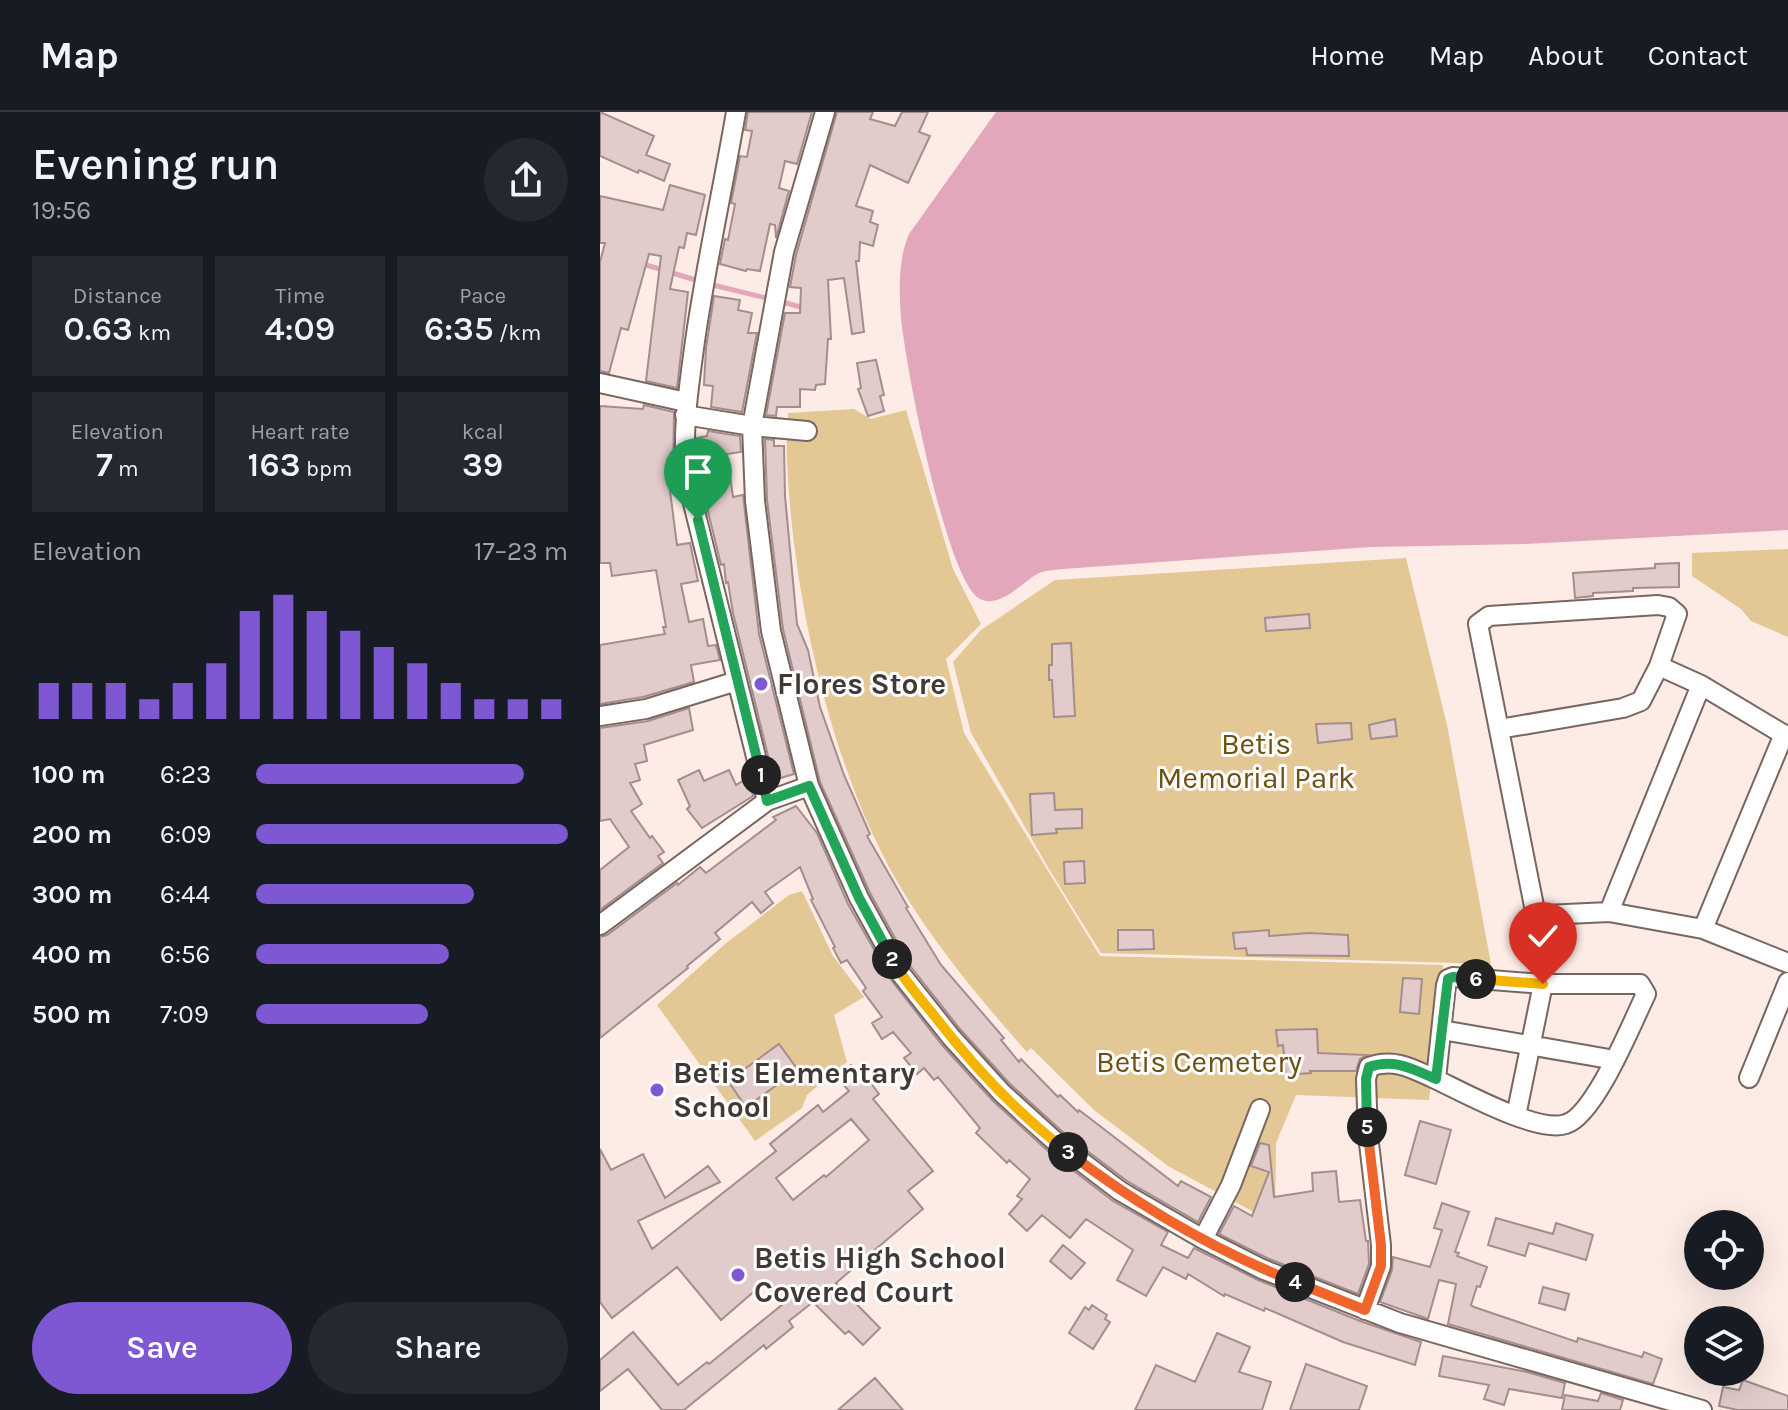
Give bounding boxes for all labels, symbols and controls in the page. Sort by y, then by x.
text: Map [40,33,119,78]
text: Home [1310,39,1385,72]
text: Map [1429,39,1484,72]
text: About [1528,39,1604,72]
text: Contact [1648,39,1748,72]
button: share [484,138,568,222]
text: Evening run [32,139,279,190]
text: 19:56 [32,195,91,226]
text: Distance [73,283,162,309]
text: Time [275,283,325,309]
text: Pace [459,283,506,309]
text: 0.63 [64,309,133,349]
text: 4:09 [265,309,335,349]
text: 6:35 [424,309,494,349]
text: km [133,320,171,346]
text: /km [494,320,541,346]
text: Elevation [71,419,164,445]
text: Heart rate [250,419,350,445]
text: kcal [462,419,504,445]
pin [664,438,732,520]
text: 7 [96,445,113,485]
text: 163 [248,445,301,485]
text: 39 [462,445,503,485]
icon: arrive [676,450,720,494]
text: m [113,456,139,482]
text: bpm [301,456,352,482]
text: Elevation [32,536,142,567]
text: 17–23 m [474,536,568,567]
place label: Flores Store [777,666,946,702]
marker: Flores Store [752,675,770,693]
park label: Betis Memorial Park [1157,726,1355,796]
pin: 1 [741,755,781,795]
text: 100 m [32,759,105,790]
text: 6:23 [160,759,211,790]
text: 1 [757,762,765,788]
text: 200 m [32,819,112,850]
text: 6:09 [160,819,211,850]
text: 300 m [32,879,112,910]
text: 6:44 [160,879,210,910]
pin [1509,902,1577,984]
icon: check [1521,914,1565,958]
text: 400 m [32,939,112,970]
text: 6:56 [160,939,210,970]
pin: 2 [872,939,912,979]
text: 2 [885,946,899,972]
pin: 6 [1456,959,1496,999]
text: 6 [1469,966,1483,992]
text: 500 m [32,999,111,1030]
text: 7:09 [160,999,209,1030]
park label: Betis Cemetery [1096,1044,1302,1080]
place label: Betis Elementary School [673,1055,915,1125]
marker: Betis Elementary School [648,1081,666,1099]
pin: 5 [1347,1107,1387,1147]
text: 5 [1361,1114,1373,1140]
pin: 3 [1048,1132,1088,1172]
text: 3 [1061,1139,1075,1165]
map controls [1684,1210,1764,1386]
button: locate [1684,1210,1764,1290]
place label: Betis High School Covered Court [754,1240,1006,1310]
pin: 4 [1275,1262,1315,1302]
marker: Betis High School Covered Court [729,1266,747,1284]
text: 4 [1288,1269,1302,1295]
button: Save [32,1302,292,1394]
button: Share [308,1302,568,1394]
button: layers [1684,1306,1764,1386]

